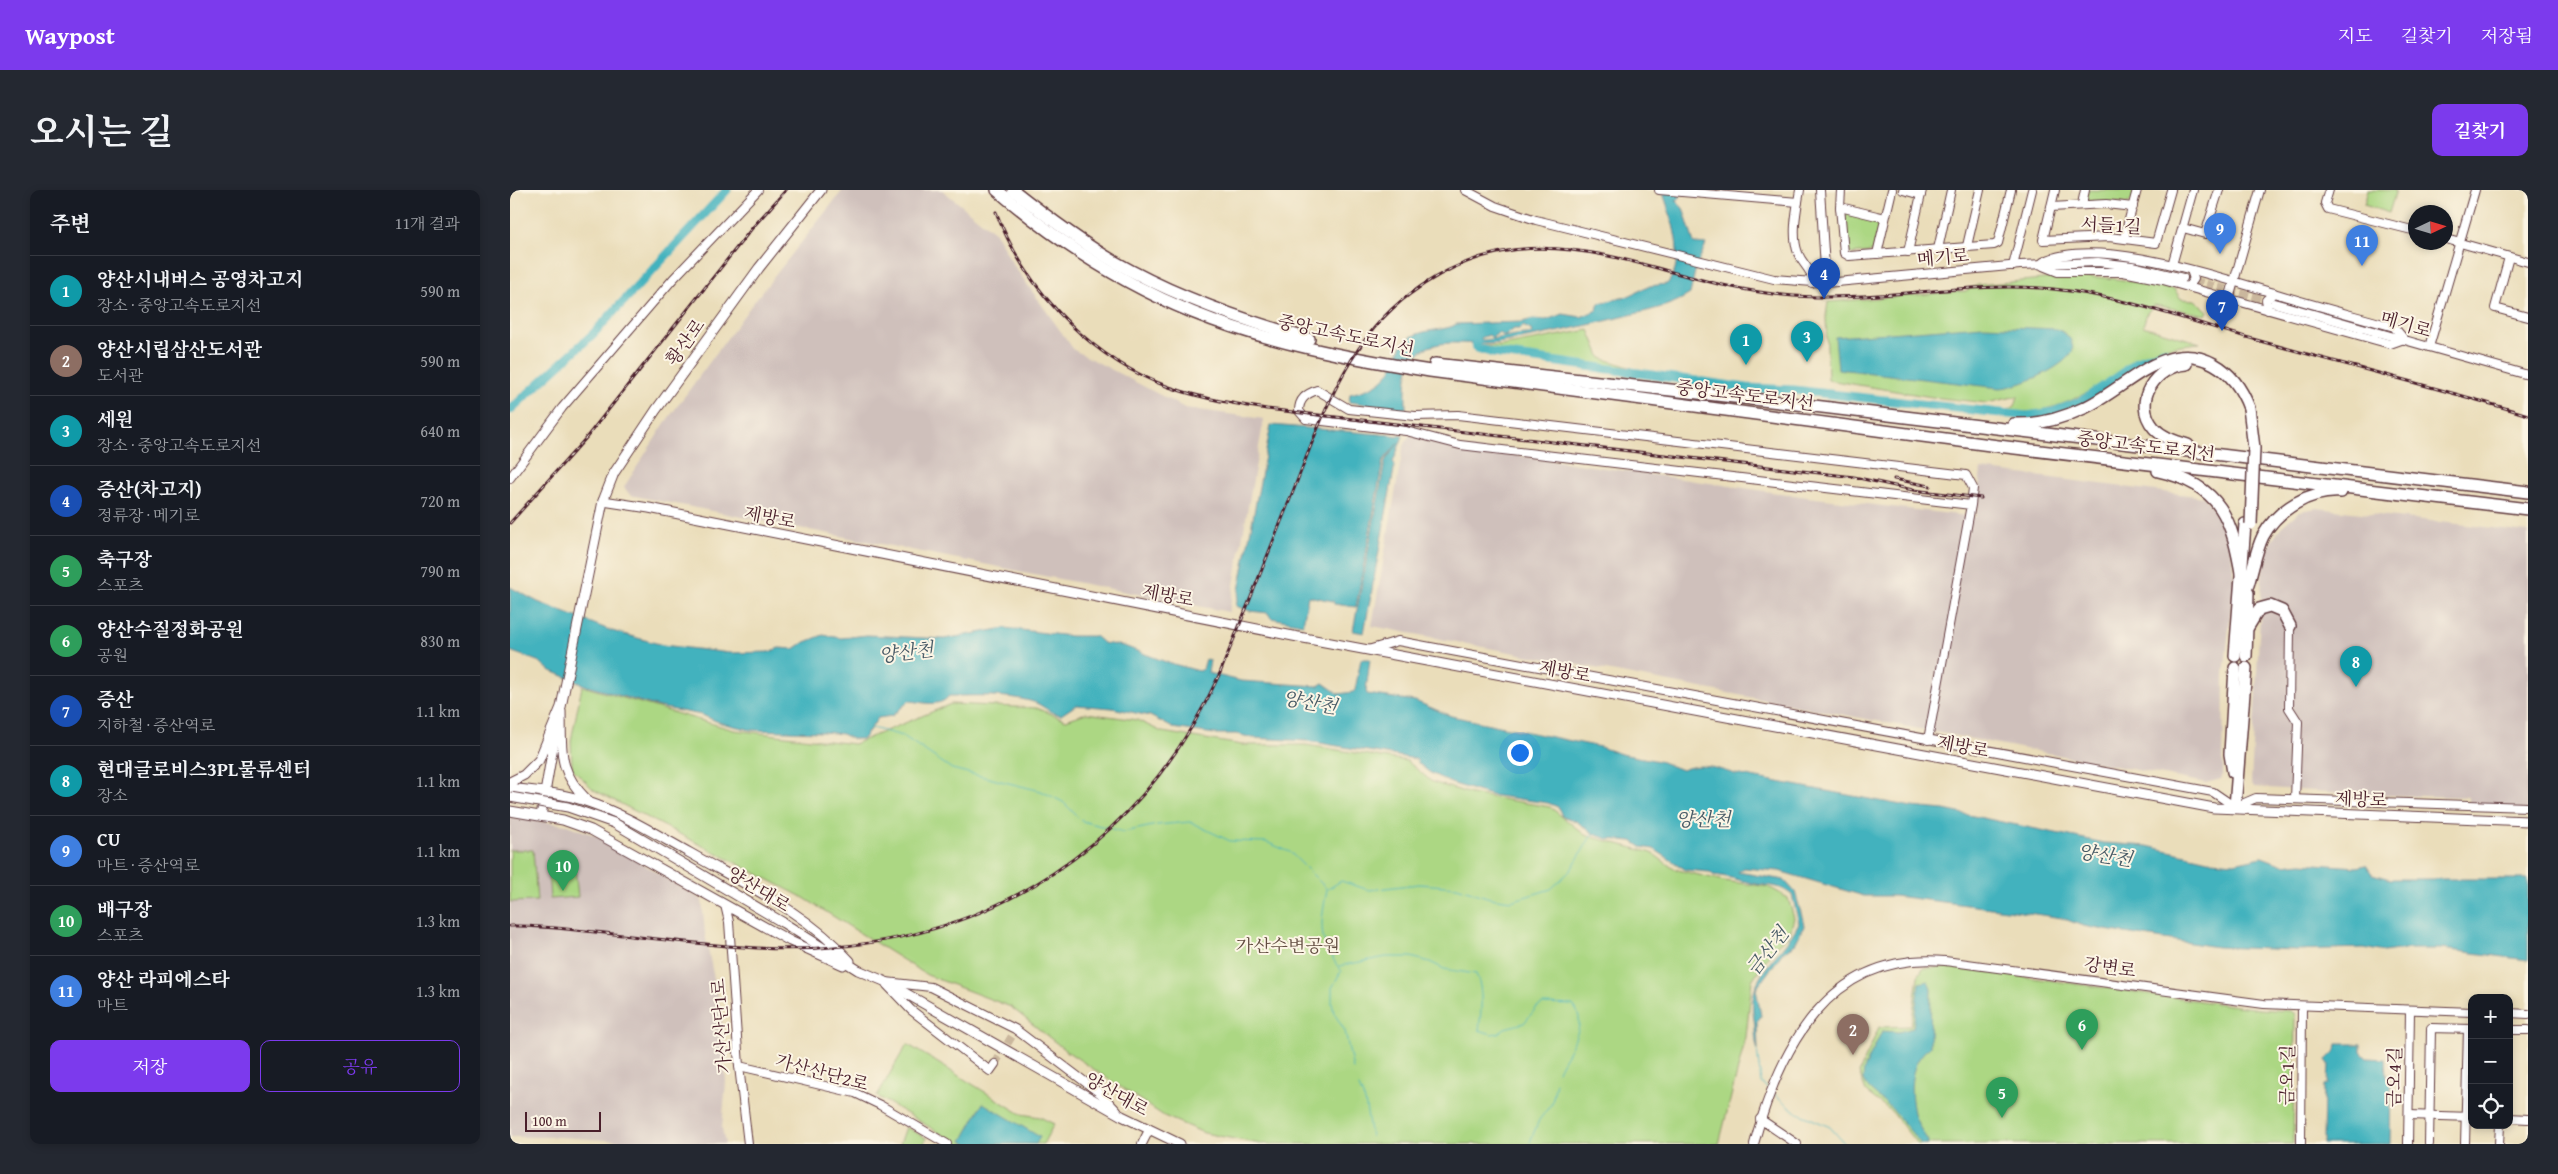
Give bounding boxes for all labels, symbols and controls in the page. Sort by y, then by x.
text: Waypost [25,18,115,53]
text: 지도 [2338,22,2373,49]
text: 길찾기 [2401,22,2453,49]
text: 저장됨 [2481,22,2533,49]
button: 길찾기 [2432,104,2528,156]
text: 오시는 길 [30,106,173,157]
north arrow [2408,205,2453,250]
text: 주변 [50,208,91,239]
street label: 서들1길 [2080,210,2142,240]
text: 11개 결과 [395,211,460,235]
pin: 9 [2204,213,2236,254]
pin: 11 [2346,225,2378,266]
street label: 메기로 [1916,241,1970,273]
pin: 4 [1808,258,1840,299]
text: 양산시내버스 공영차고지 [97,265,303,293]
text: 1 [62,279,70,303]
text: 590 m [420,279,460,303]
pin: 7 [2206,290,2238,331]
text: 장소 · 중앙고속도로지선 [97,293,261,317]
street label: 메기로 [2377,304,2435,344]
street label: 중앙고속도로지선 [1275,307,1417,363]
street label: 황산로 [659,313,711,371]
pin: 3 [1791,321,1823,362]
pin: 1 [1730,324,1762,365]
text: 양산시립삼산도서관 [97,335,262,363]
text: 2 [62,349,70,373]
text: 590 m [420,349,460,373]
text: 도서관 [97,363,143,387]
street label: 중앙고속도로지선 [1674,373,1816,417]
text: 세원 [97,405,134,433]
text: 3 [62,419,70,443]
text: 640 m [420,419,460,443]
street label: 중앙고속도로지선 [2075,424,2217,468]
text: 장소 · 중앙고속도로지선 [97,433,261,457]
text: 증산(차고지) [97,475,202,503]
text: 4 [62,489,70,513]
text: 720 m [420,489,460,513]
street label: 제방로 [742,499,798,535]
text: 정류장 · 메기로 [97,503,199,527]
text: 축구장 [97,545,152,573]
text: 5 [62,559,70,583]
text: 790 m [420,559,460,583]
text: 스포츠 [97,573,143,597]
street label: 제방로 [1140,577,1196,613]
text: 양산수질정화공원 [97,615,244,643]
text: 6 [62,629,70,653]
text: 830 m [420,629,460,653]
water label: 양산천 [877,635,937,669]
text: 공원 [97,643,128,667]
pin: 8 [2340,646,2372,687]
street label: 제방로 [1537,653,1593,689]
water label: 양산천 [1280,683,1341,721]
text: 증산 [97,685,134,713]
text: 7 [62,699,70,723]
text: 1.1 km [416,699,460,723]
text: 지하철 · 증산역로 [97,713,215,737]
street label: 제방로 [1935,728,1991,764]
your location [1507,740,1533,766]
text: 현대글로비스3PL물류센터 [97,755,311,783]
text: 8 [62,769,70,793]
text: 1.1 km [416,769,460,793]
text: 장소 [97,783,128,807]
street label: 제방로 [2334,785,2388,813]
water label: 양산천 [1675,805,1732,833]
text: CU [97,825,121,853]
water label: 양산천 [2076,837,2136,873]
text: 9 [62,839,70,863]
text: 1.1 km [416,839,460,863]
pin: 10 [547,850,579,891]
text: 마트 · 증산역로 [97,853,199,877]
street label: 양산대로 [722,860,796,918]
text: 배구장 [97,895,152,923]
text: 10 [58,909,74,933]
text: 1.3 km [416,909,460,933]
water label: 금산천 [1739,919,1796,981]
text: 스포츠 [97,923,143,947]
park label: 가산수변공원 [1236,932,1340,959]
street label: 강변로 [2082,950,2138,984]
text: 양산 라피에스타 [97,965,230,993]
street label: 가산산단1로 [704,977,738,1075]
text: 11 [58,979,74,1003]
text: 1.3 km [416,979,460,1003]
text: 마트 [97,993,128,1017]
map controls [2468,994,2513,1129]
button: + [2468,994,2513,1039]
pin: 6 [2066,1009,2098,1050]
pin: 2 [1837,1014,1869,1055]
button: − [2468,1039,2513,1084]
button: 저장 [50,1040,250,1092]
button: 공유 [260,1040,460,1092]
street label: 금오1길 [2273,1044,2301,1106]
street label: 금오4길 [2380,1046,2408,1108]
street label: 가산산단2로 [772,1047,872,1097]
street label: 양산대로 [1080,1065,1154,1123]
pin: 5 [1986,1077,2018,1118]
button: locate [2468,1084,2513,1129]
scale bar [525,1109,601,1132]
text: 100 m [532,1111,567,1131]

